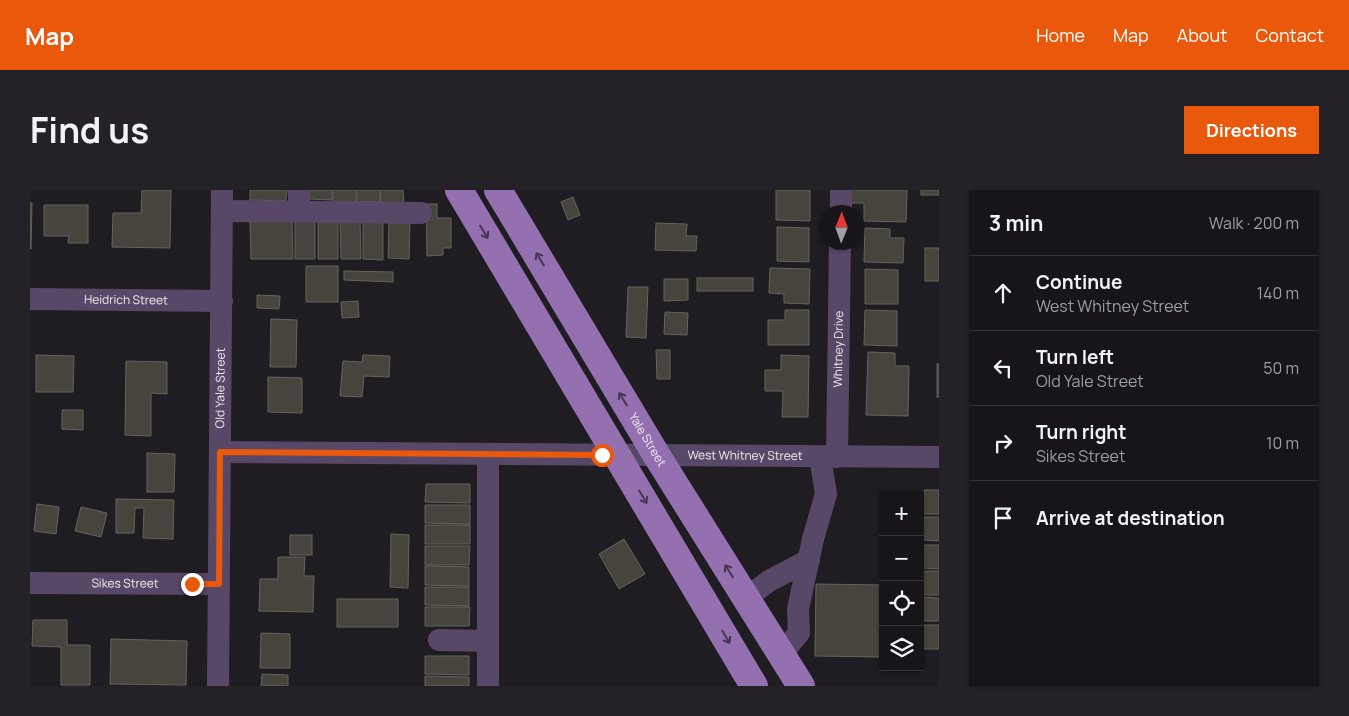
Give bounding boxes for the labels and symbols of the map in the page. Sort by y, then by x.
north arrow [819,205,864,250]
one-way arrow [480,224,490,238]
one-way arrow [534,253,544,267]
street label: Heidrich Street [84,291,168,308]
street label: Whitney Drive [829,310,847,388]
street label: Old Yale Street [211,347,229,429]
one-way arrow [617,393,627,407]
street label: Yale Street [625,409,671,470]
route start [591,444,614,467]
street label: West Whitney Street [687,446,803,464]
one-way arrow [639,490,649,504]
one-way arrow [723,564,733,578]
route end [181,573,204,596]
street label: Sikes Street [91,574,159,592]
one-way arrow [721,630,731,644]

